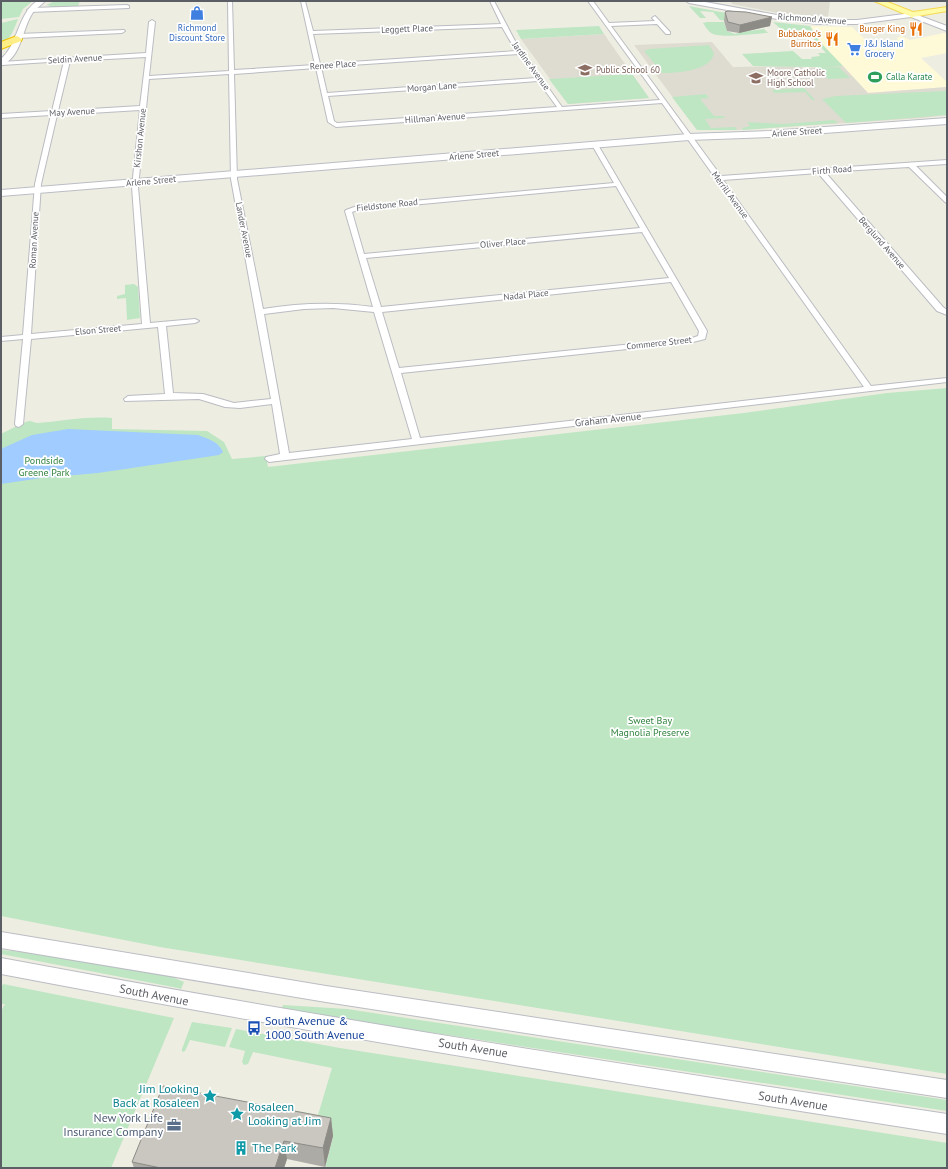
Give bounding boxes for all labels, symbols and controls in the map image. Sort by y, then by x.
shop icon: Richmond Discount Store [189,5,205,21]
street label: Richmond Avenue [777,11,847,26]
restaurant icon: Burger King [908,21,924,37]
place label: Richmond Discount Store [169,22,226,43]
street label: Leggett Place [381,22,434,35]
place label: Burger King [859,23,905,34]
place label: Bubbakoo's Burritos [778,28,821,49]
restaurant icon: Bubbakoo's Burritos [824,31,840,47]
place label: J&J Island Grocery [864,38,903,59]
street label: Jardine Avenue [510,39,553,92]
supermarket icon: J&J Island Grocery [846,41,862,57]
street label: Seldin Avenue [48,52,103,65]
street label: Renee Place [309,57,357,72]
school or university icon: Public School 60 [577,62,593,78]
place label: Public School 60 [596,64,660,75]
place label: Moore Catholic High School [767,67,825,88]
sports icon: Calla Karate [867,69,883,85]
school or university icon: Moore Catholic High School [748,70,764,86]
place label: Calla Karate [886,71,933,82]
street label: Morgan Lane [407,79,458,94]
street label: May Avenue [49,105,95,118]
street label: Kirshon Avenue [131,107,148,168]
street label: Hillman Avenue [404,110,466,125]
street label: Arlene Street [771,124,822,139]
street label: Arlene Street [448,147,500,162]
street label: Firth Road [812,163,852,176]
street label: Merrill Avenue [710,169,751,221]
street label: Arlene Street [125,173,177,188]
street label: Fieldstone Road [356,196,418,213]
street label: Lander Avenue [234,201,255,259]
street label: Roman Avenue [27,211,40,269]
street label: Berglund Avenue [857,214,908,271]
street label: Oliver Place [480,235,527,250]
street label: Nadal Place [503,287,550,302]
street label: Elson Street [74,322,122,337]
street label: Commerce Street [626,334,692,351]
street label: Graham Avenue [574,410,642,429]
park label: Pondside Greene Park [18,454,70,479]
park label: Sweet Bay Magnolia Preserve [611,714,689,739]
street label: South Avenue [118,980,190,1009]
place label: South Avenue & 1000 South Avenue [265,1013,365,1042]
bus stop icon: South Avenue & 1000 South Avenue [246,1020,262,1036]
street label: South Avenue [437,1035,509,1060]
place label: Jim Looking Back at Rosaleen [113,1081,199,1110]
place icon: Jim Looking Back at Rosaleen [202,1088,218,1104]
street label: South Avenue [757,1088,829,1113]
place label: Rosaleen Looking at Jim [248,1099,321,1128]
place icon: Rosaleen Looking at Jim [229,1106,245,1122]
place label: New York Life Insurance Company [63,1110,163,1139]
office icon: New York Life Insurance Company [166,1117,182,1133]
building icon: The Park [233,1140,249,1156]
place label: The Park [252,1140,297,1155]

